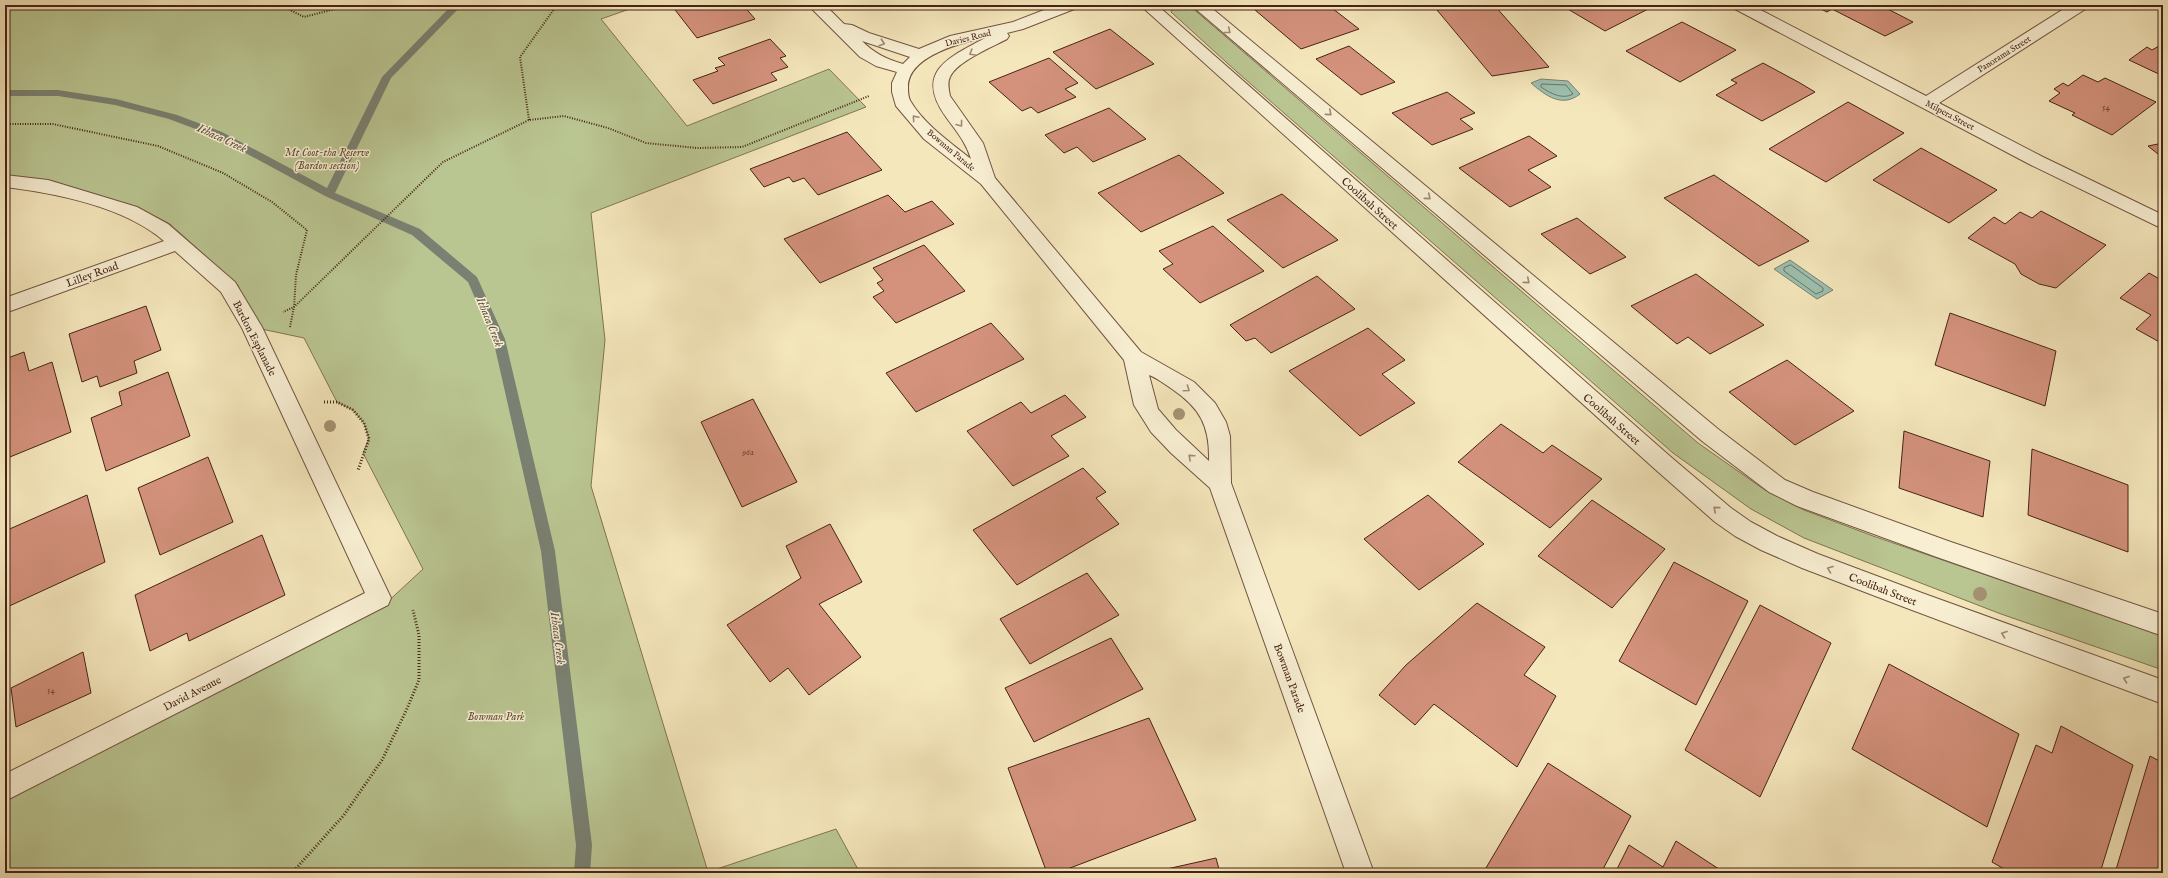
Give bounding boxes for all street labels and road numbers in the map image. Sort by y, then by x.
street label: Davies Road [944,27,992,50]
street label: Panorama Street [1975,34,2033,75]
street label: Milpera Street [1923,98,1976,133]
street label: Bowman Parade [924,127,977,174]
street label: Coolibah Street [1338,175,1401,233]
street label: Lilley Road [64,259,120,291]
street label: Bardon Esplanade [229,298,279,379]
street label: Coolibah Street [1580,391,1643,449]
street label: Coolibah Street [1847,571,1919,609]
street label: Bowman Parade [1270,642,1308,715]
street label: David Avenue [161,673,224,714]

